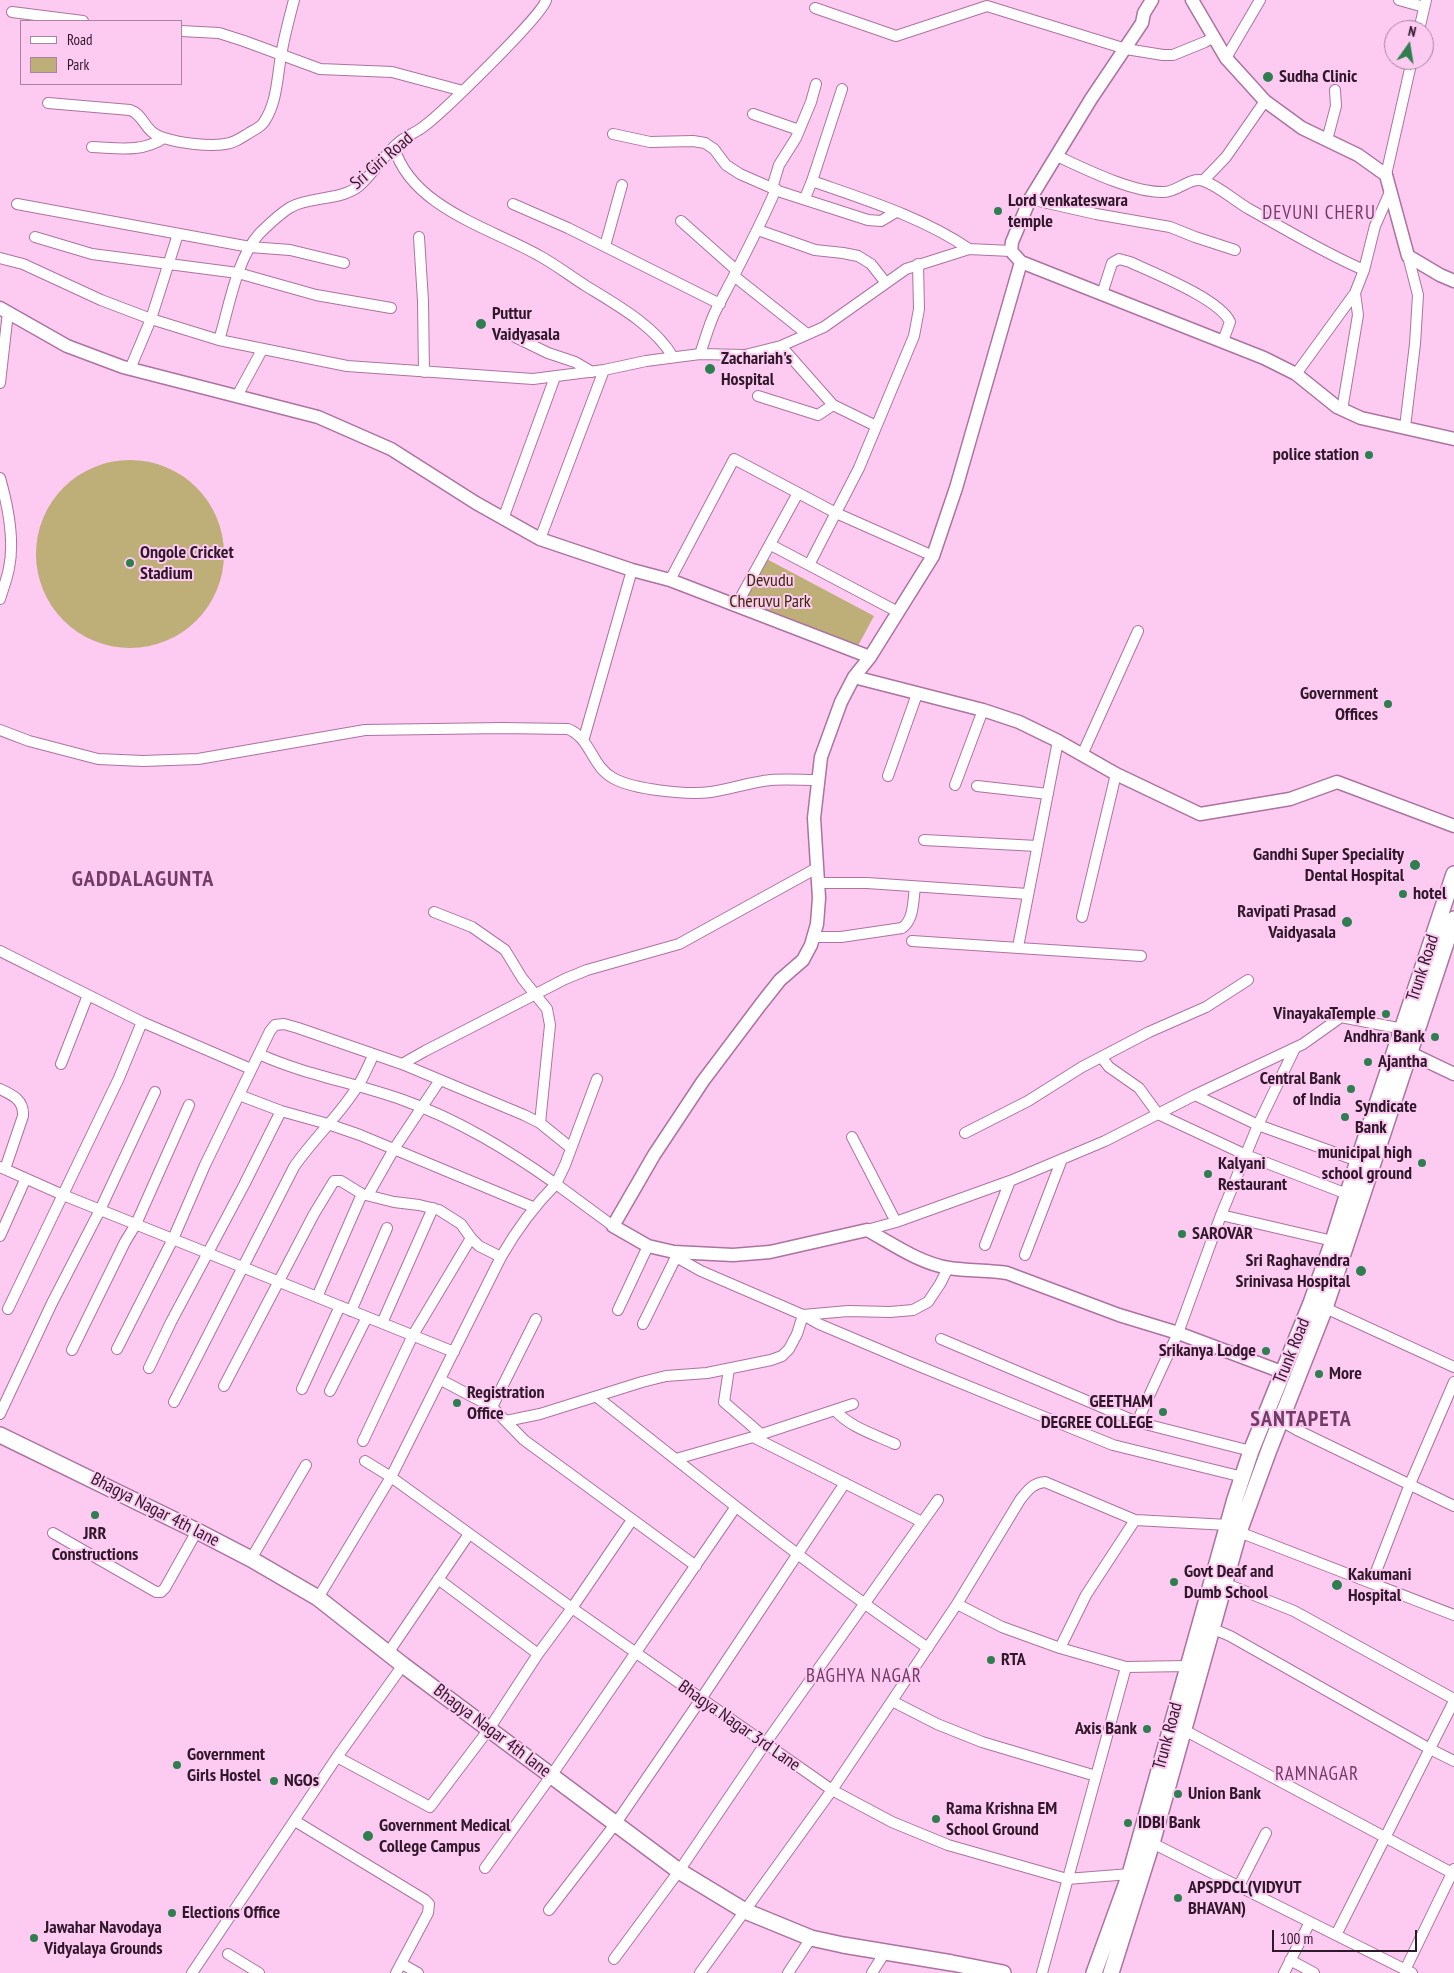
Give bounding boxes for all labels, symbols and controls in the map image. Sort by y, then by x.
legend [20,20,182,85]
north arrow [1384,20,1434,70]
text: N [1406,22,1418,41]
text: Road [67,30,93,49]
text: Park [67,55,89,74]
place label: Sudha Clinic [1279,66,1357,88]
marker: Sudha Clinic [1261,70,1275,84]
street label: Sri Giri Road [346,128,418,194]
place label: Lord venkateswara temple [1008,190,1128,232]
district label: DEVUNI CHERU [1261,203,1377,225]
marker: Lord venkateswara temple [992,205,1004,217]
place label: Puttur Vaidyasala [492,303,560,346]
marker: Puttur Vaidyasala [474,317,488,331]
place label: Zachariah's Hospital [721,348,792,390]
marker: Zachariah's Hospital [703,362,717,376]
place label: police station [1273,444,1359,466]
marker: police station [1363,449,1375,461]
place label: Ongole Cricket Stadium [140,542,234,584]
marker: Ongole Cricket Stadium [124,557,136,569]
park label: Devudu Cheruvu Park [729,570,811,612]
place label: Government Offices [1300,683,1378,726]
marker: Government Offices [1382,698,1394,710]
place label: Gandhi Super Speciality Dental Hospital [1253,844,1404,886]
marker: Gandhi Super Speciality Dental Hospital [1408,858,1422,872]
district label: GADDALAGUNTA [70,867,216,893]
place label: hotel [1413,883,1446,905]
marker: hotel [1397,888,1409,900]
place label: Ravipati Prasad Vaidyasala [1237,901,1336,944]
marker: Ravipati Prasad Vaidyasala [1340,915,1354,929]
street label: Trunk Road [1402,932,1444,1004]
place label: VinayakaTemple [1273,1003,1376,1025]
marker: VinayakaTemple [1380,1008,1392,1020]
place label: Andhra Bank [1344,1026,1425,1048]
marker: Andhra Bank [1429,1031,1441,1043]
place label: Ajantha [1378,1051,1427,1073]
marker: Ajantha [1362,1056,1374,1068]
place label: Central Bank of India [1260,1068,1341,1110]
marker: Central Bank of India [1345,1083,1357,1095]
place label: Syndicate Bank [1355,1096,1417,1138]
marker: Syndicate Bank [1339,1111,1351,1123]
place label: municipal high school ground [1318,1142,1412,1184]
place label: Kalyani Restaurant [1218,1153,1287,1196]
marker: municipal high school ground [1416,1157,1428,1169]
marker: Kalyani Restaurant [1202,1168,1214,1180]
place label: SAROVAR [1192,1223,1253,1245]
marker: SAROVAR [1176,1228,1188,1240]
place label: Sri Raghavendra Srinivasa Hospital [1236,1250,1350,1292]
marker: Sri Raghavendra Srinivasa Hospital [1354,1264,1368,1278]
street label: Trunk Road [1269,1315,1315,1387]
place label: Srikanya Lodge [1159,1340,1256,1362]
marker: Srikanya Lodge [1260,1345,1272,1357]
place label: More [1329,1363,1362,1385]
marker: More [1313,1368,1325,1380]
place label: Registration Office [467,1382,545,1425]
place label: GEETHAM DEGREE COLLEGE [1041,1391,1153,1434]
marker: Registration Office [451,1397,463,1409]
marker: GEETHAM DEGREE COLLEGE [1157,1406,1169,1418]
district label: SANTAPETA [1249,1407,1353,1433]
street label: Bhagya Nagar 4th lane [87,1468,223,1552]
marker: JRR Constructions [89,1509,101,1521]
place label: JRR Constructions [52,1523,138,1566]
place label: Govt Deaf and Dumb School [1184,1561,1273,1604]
place label: Kakumani Hospital [1348,1564,1411,1606]
marker: Govt Deaf and Dumb School [1168,1576,1180,1588]
marker: Kakumani Hospital [1330,1578,1344,1592]
place label: RTA [1001,1649,1026,1671]
marker: RTA [985,1654,997,1666]
district label: BAGHYA NAGAR [805,1666,923,1688]
street label: Bhagya Nagar 3rd Lane [674,1676,804,1776]
street label: Bhagya Nagar 4th lane [429,1680,555,1782]
street label: Trunk Road [1149,1700,1187,1772]
place label: Axis Bank [1075,1718,1137,1740]
marker: Axis Bank [1141,1723,1153,1735]
place label: Government Girls Hostel [187,1744,265,1786]
marker: Government Girls Hostel [171,1759,183,1771]
district label: RAMNAGAR [1274,1764,1360,1786]
place label: NGOs [284,1770,319,1792]
marker: NGOs [268,1775,280,1787]
place label: Union Bank [1188,1783,1261,1805]
marker: Union Bank [1172,1788,1184,1800]
place label: Rama Krishna EM School Ground [946,1798,1057,1840]
place label: IDBI Bank [1138,1812,1200,1834]
marker: Rama Krishna EM School Ground [930,1813,942,1825]
place label: Government Medical College Campus [379,1815,510,1858]
marker: IDBI Bank [1122,1817,1134,1829]
marker: Government Medical College Campus [361,1829,375,1843]
place label: APSPDCL(VIDYUT BHAVAN) [1188,1877,1302,1920]
marker: APSPDCL(VIDYUT BHAVAN) [1172,1892,1184,1904]
place label: Elections Office [182,1902,280,1924]
marker: Elections Office [166,1907,178,1919]
place label: Jawahar Navodaya Vidyalaya Grounds [44,1917,163,1960]
scale bar [1274,1920,1419,1952]
text: 100 m [1280,1929,1313,1948]
marker: Jawahar Navodaya Vidyalaya Grounds [28,1932,40,1944]

